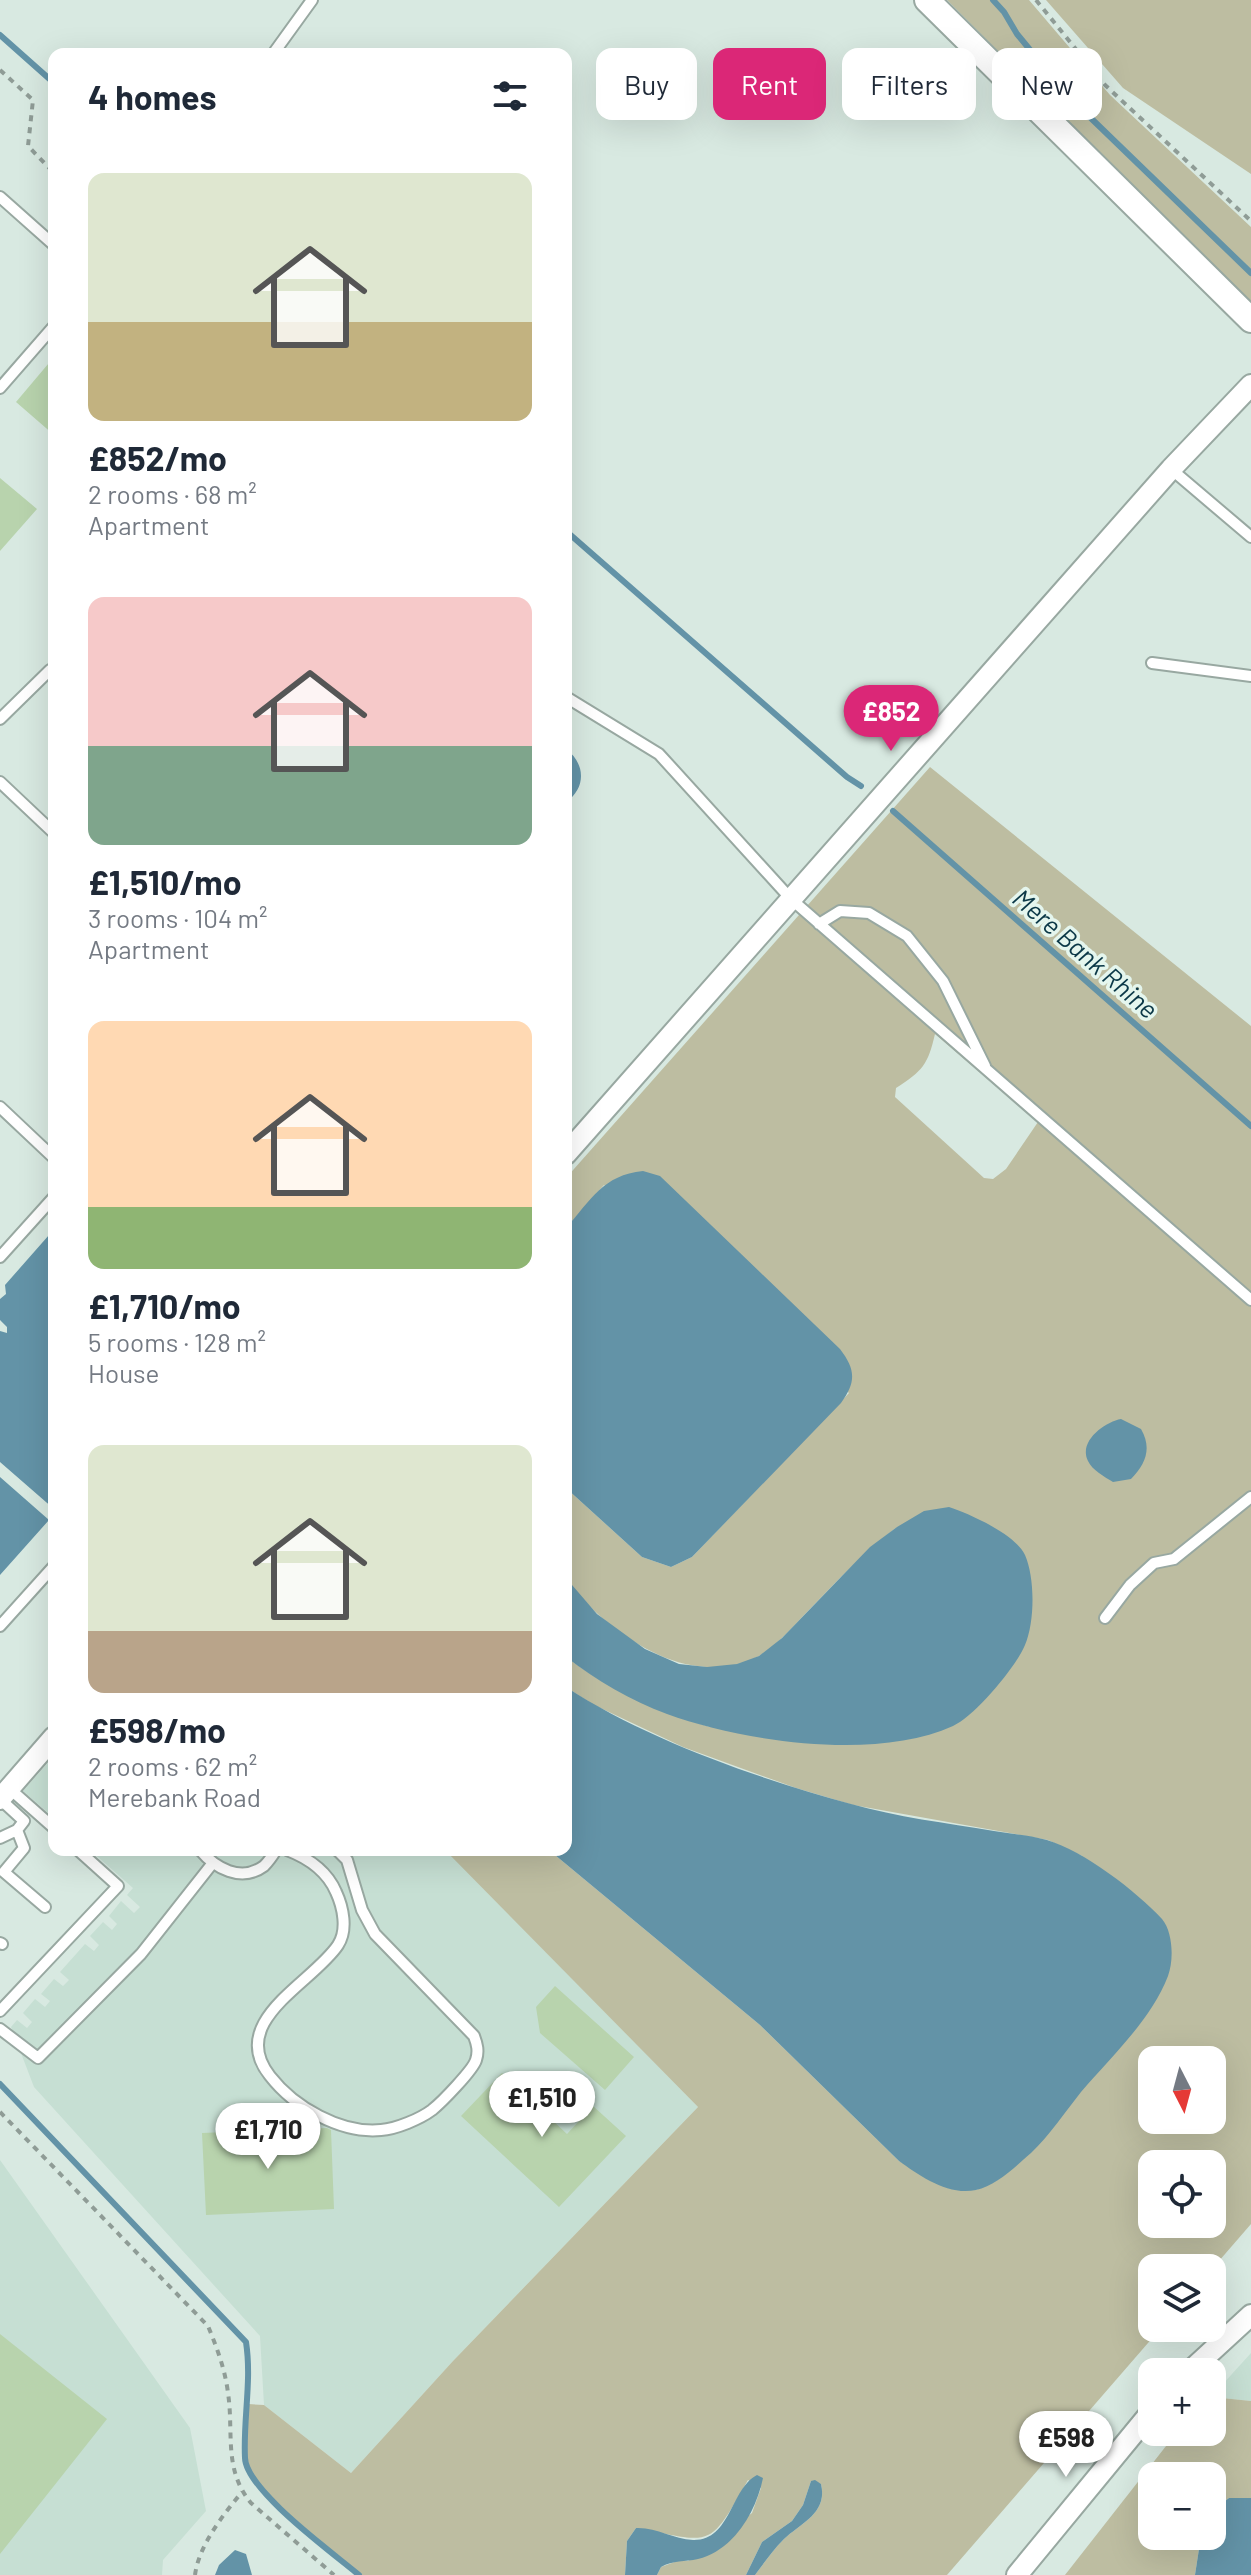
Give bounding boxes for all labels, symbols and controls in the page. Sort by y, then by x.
chip: Buy [596,48,697,120]
chip: Rent [713,48,826,120]
chip: Filters [842,48,976,120]
chip: New [992,48,1102,120]
icon: filters [488,74,532,118]
text: 4 homes [88,76,217,117]
icon: home [238,225,382,369]
text: £852/mo [88,437,227,478]
text: 2 rooms · 68 m² [88,478,257,509]
text: Apartment [88,509,209,540]
icon: home [238,649,382,793]
pin: £852 [844,685,938,753]
text: £852 [862,695,920,726]
text: £1,510/mo [88,861,242,902]
water label: Mere Bank Rhine [1007,882,1165,1024]
text: 3 rooms · 104 m² [88,902,267,933]
text: Apartment [88,933,209,964]
icon: home [238,1073,382,1217]
text: £1,710/mo [88,1285,241,1326]
text: 5 rooms · 128 m² [88,1326,266,1357]
text: House [88,1357,159,1388]
icon: home [238,1497,382,1641]
text: £598/mo [88,1709,226,1750]
text: 2 rooms · 62 m² [88,1750,257,1781]
text: Merebank Road [88,1781,261,1812]
north arrow [1138,2046,1226,2134]
map controls [1138,2046,1226,2550]
pin: £1,510 [477,2071,607,2139]
text: £1,510 [507,2081,577,2112]
pin: £1,710 [203,2103,333,2171]
text: £1,710 [233,2113,303,2144]
button: locate [1138,2150,1226,2238]
button: layers [1138,2254,1226,2342]
button: + [1138,2358,1226,2446]
pin: £598 [1019,2411,1113,2479]
text: £598 [1037,2421,1095,2452]
button: − [1138,2462,1226,2550]

